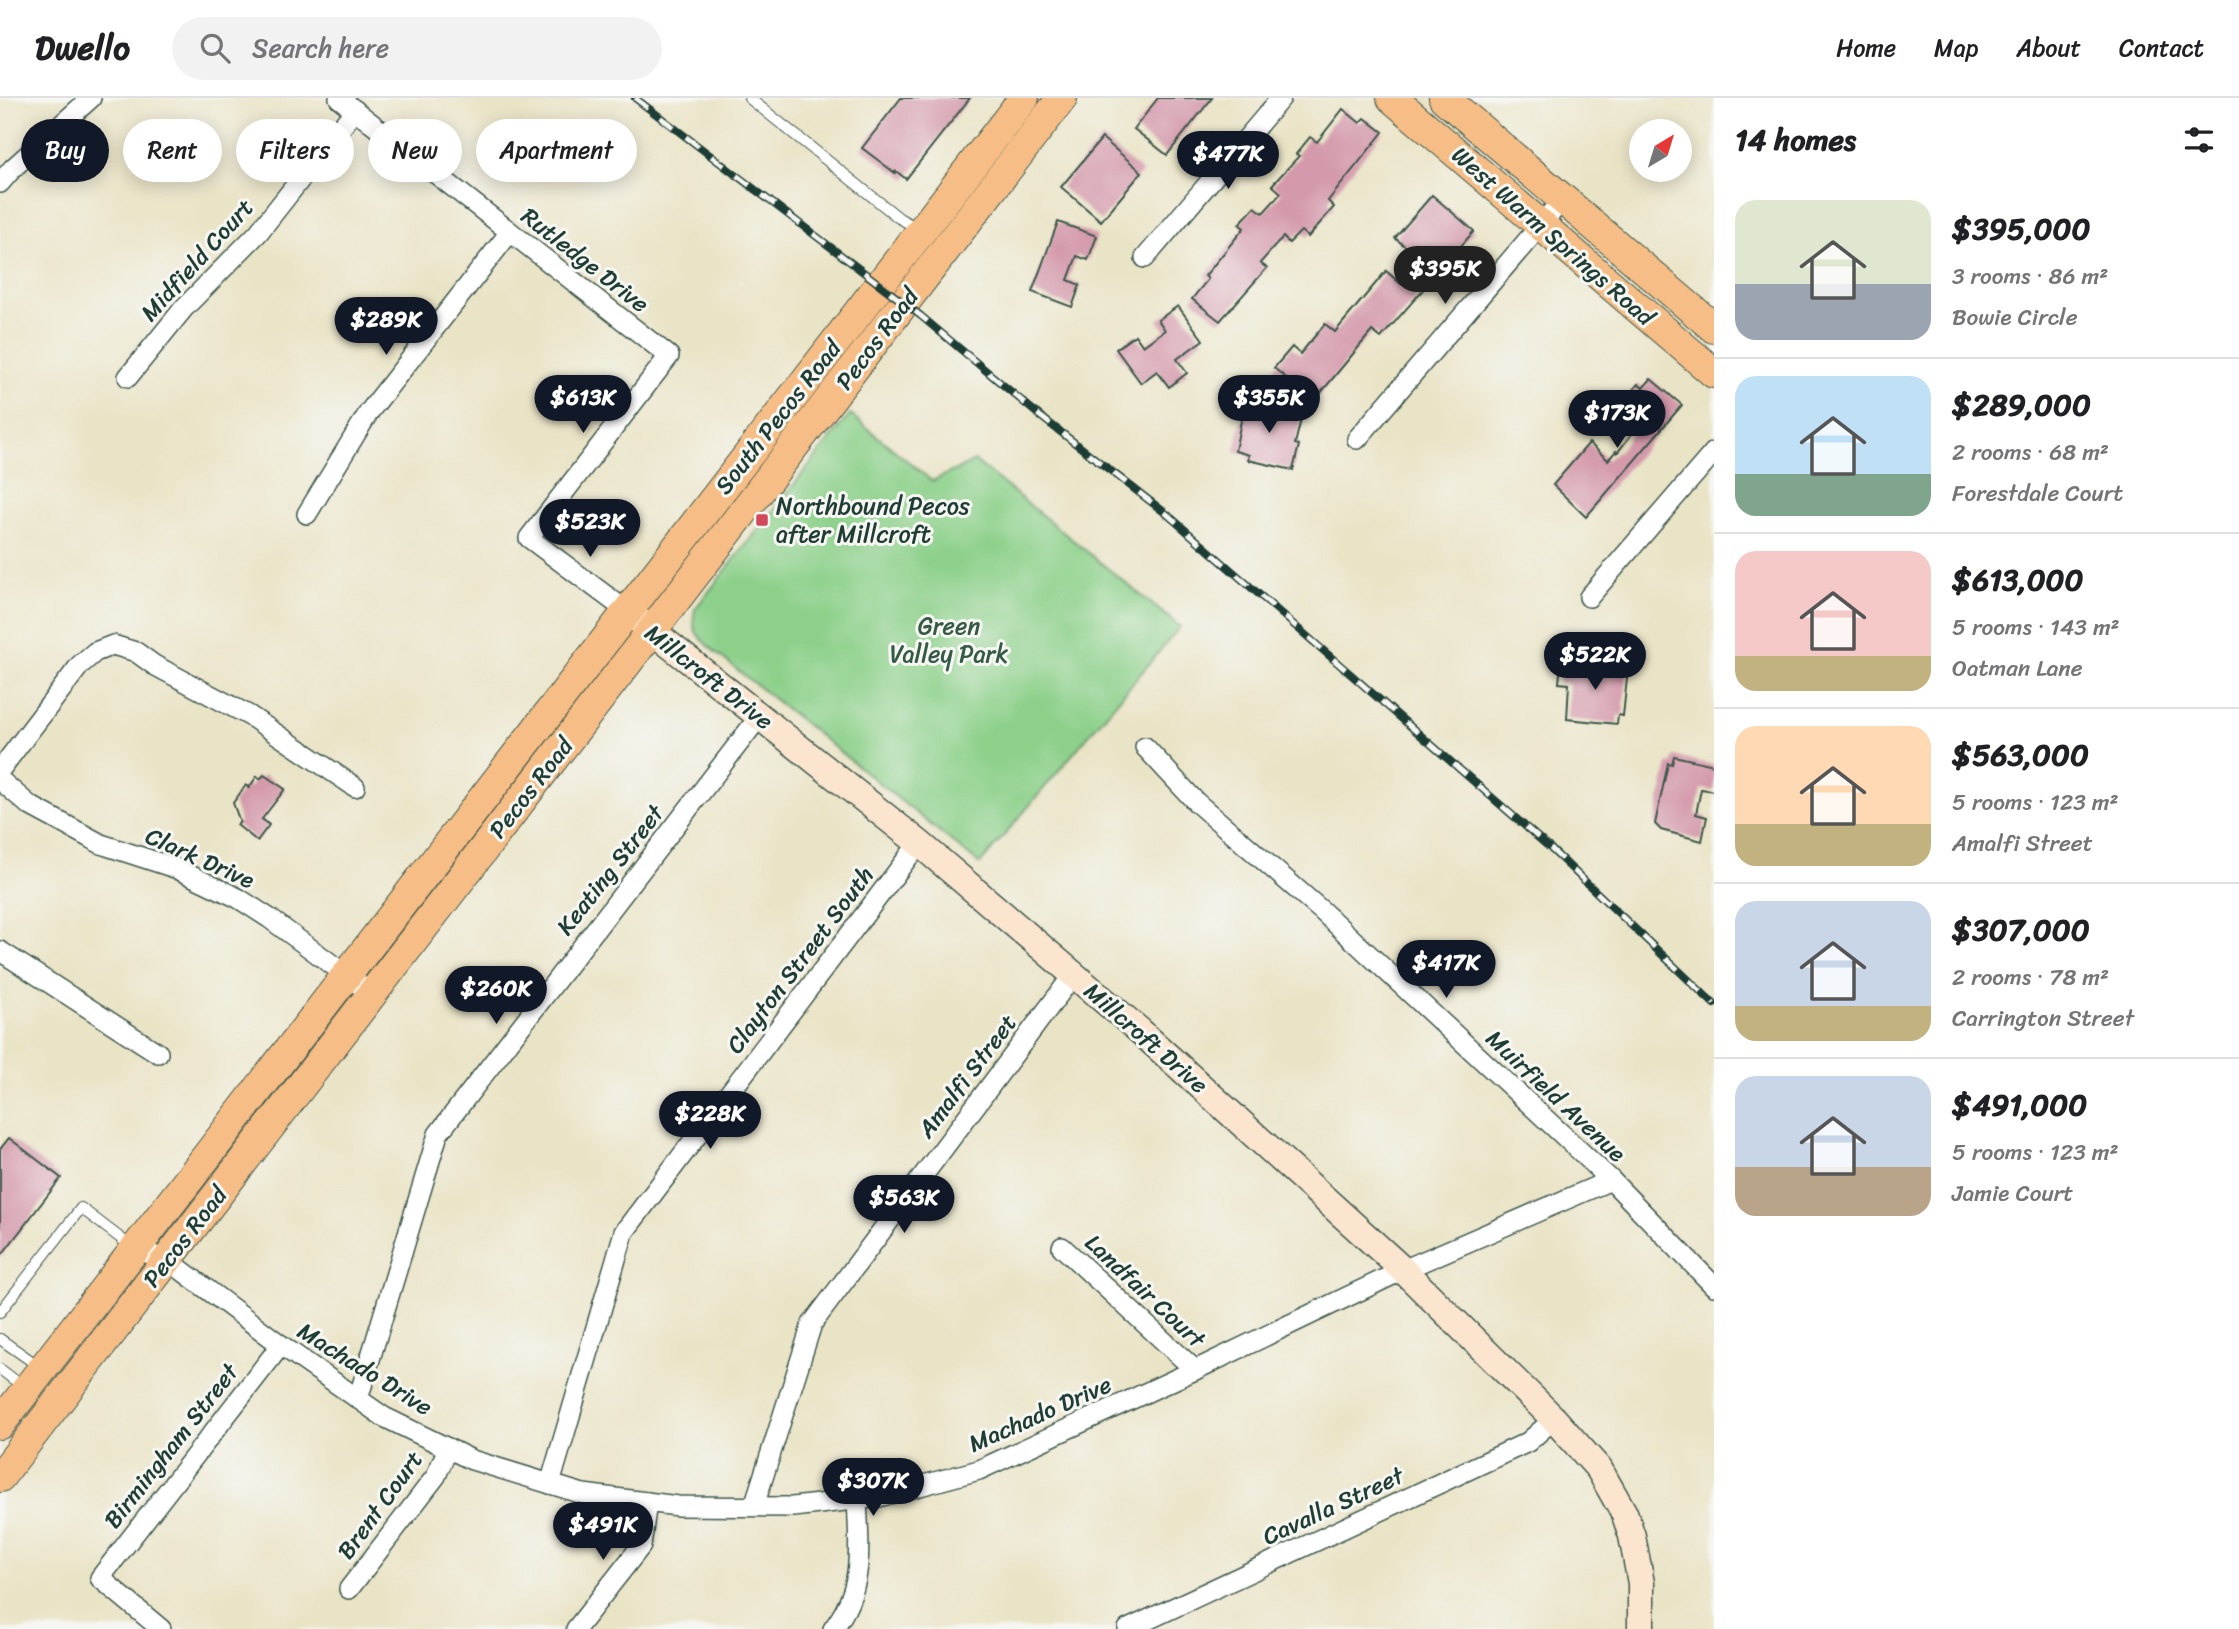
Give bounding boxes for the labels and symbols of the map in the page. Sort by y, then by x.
north arrow [1629,119,1692,182]
pin: $477K [1179,132,1277,191]
street label: West Warm Springs Road [1442,135,1666,338]
street label: Midfield Court [130,188,264,332]
street label: Rutledge Drive [511,196,659,324]
pin: $395K [1396,246,1494,306]
street label: Pecos Road [824,278,931,399]
pin: $289K [337,298,435,357]
street label: South Pecos Road [704,329,853,504]
pin: $613K [534,376,632,435]
pin: $355K [1220,376,1318,435]
pin: $173K [1568,390,1666,450]
place label: Northbound Pecos after Millcroft [776,485,970,555]
pin: $523K [541,500,639,559]
marker: Northbound Pecos after Millcroft [754,512,770,528]
park label: Green Valley Park [890,605,1008,675]
street label: Millcroft Drive [635,613,783,741]
pin: $522K [1546,632,1644,692]
street label: Pecos Road [478,727,585,848]
street label: Keating Street [545,794,676,945]
street label: Clark Drive [138,815,262,901]
street label: Clayton Street South [715,857,885,1063]
pin: $417K [1397,940,1495,1000]
pin: $260K [447,967,545,1026]
street label: Millcroft Drive [1074,971,1218,1105]
street label: Amalfi Street [905,1005,1028,1148]
street label: Muirfield Avenue [1476,1019,1637,1173]
pin: $228K [661,1091,759,1151]
street label: Pecos Road [132,1176,239,1297]
pin: $563K [855,1176,953,1235]
street label: Landfair Court [1075,1223,1216,1360]
street label: Machado Drive [289,1311,441,1427]
street label: Birmingham Street [93,1353,250,1538]
street label: Machado Drive [961,1364,1119,1464]
street label: Brent Court [326,1441,434,1569]
street label: Cavalla Street [1255,1454,1412,1557]
pin: $307K [824,1458,922,1518]
pin: $491K [554,1502,652,1562]

